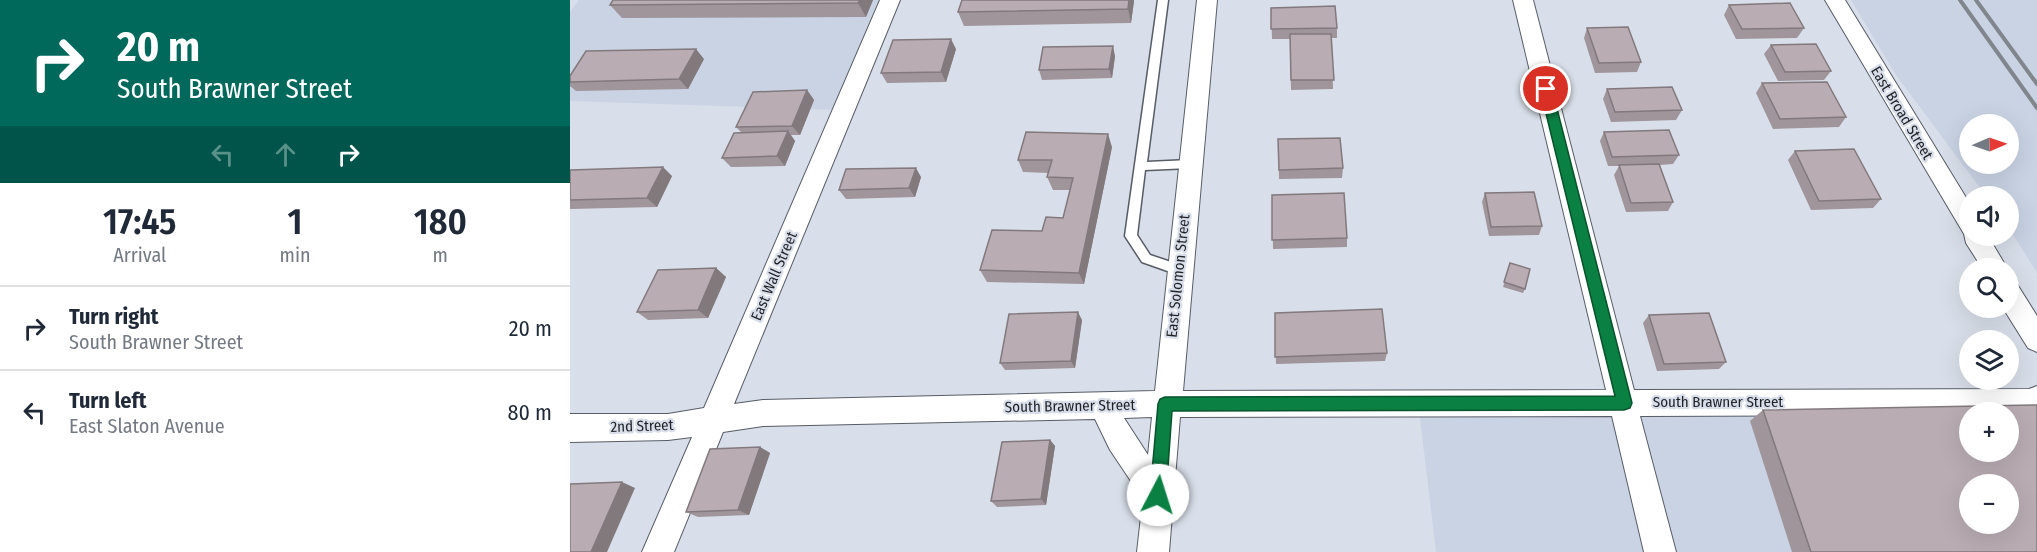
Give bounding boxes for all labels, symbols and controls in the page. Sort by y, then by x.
text: 20 m [117,22,200,72]
icon: right [18,24,96,102]
pin [1520,63,1571,114]
street label: East Broad Street [1867,63,1937,163]
icon: arrive [1529,72,1562,105]
text: South Brawner Street [117,73,352,105]
north arrow [1959,114,2019,174]
map controls [1959,114,2019,534]
icon: left [206,138,239,171]
icon: ahead [269,138,302,171]
icon: right [332,138,365,171]
button: sound [1959,186,2019,246]
text: 17:45 [103,200,176,244]
text: 1 [288,200,303,244]
text: 180 [414,200,467,244]
street label: East Solomon Street [1163,213,1193,338]
street label: East Wall Street [747,229,801,323]
text: Arrival [113,243,166,267]
text: min [280,243,311,267]
text: m [433,243,448,267]
button: search [1959,258,2019,318]
text: Turn right [69,303,158,330]
icon: right [18,312,51,345]
text: 20 m [509,315,552,342]
text: South Brawner Street [69,330,243,354]
button: layers [1959,330,2019,390]
text: Turn left [69,387,147,414]
street label: South Brawner Street [1653,393,1783,411]
icon: left [18,396,51,429]
street label: South Brawner Street [1005,396,1136,416]
text: 80 m [507,399,552,426]
button: + [1959,402,2019,462]
text: East Slaton Avenue [69,414,225,438]
street label: 2nd Street [610,416,674,436]
position arrow [1126,463,1190,527]
button: − [1959,474,2019,534]

